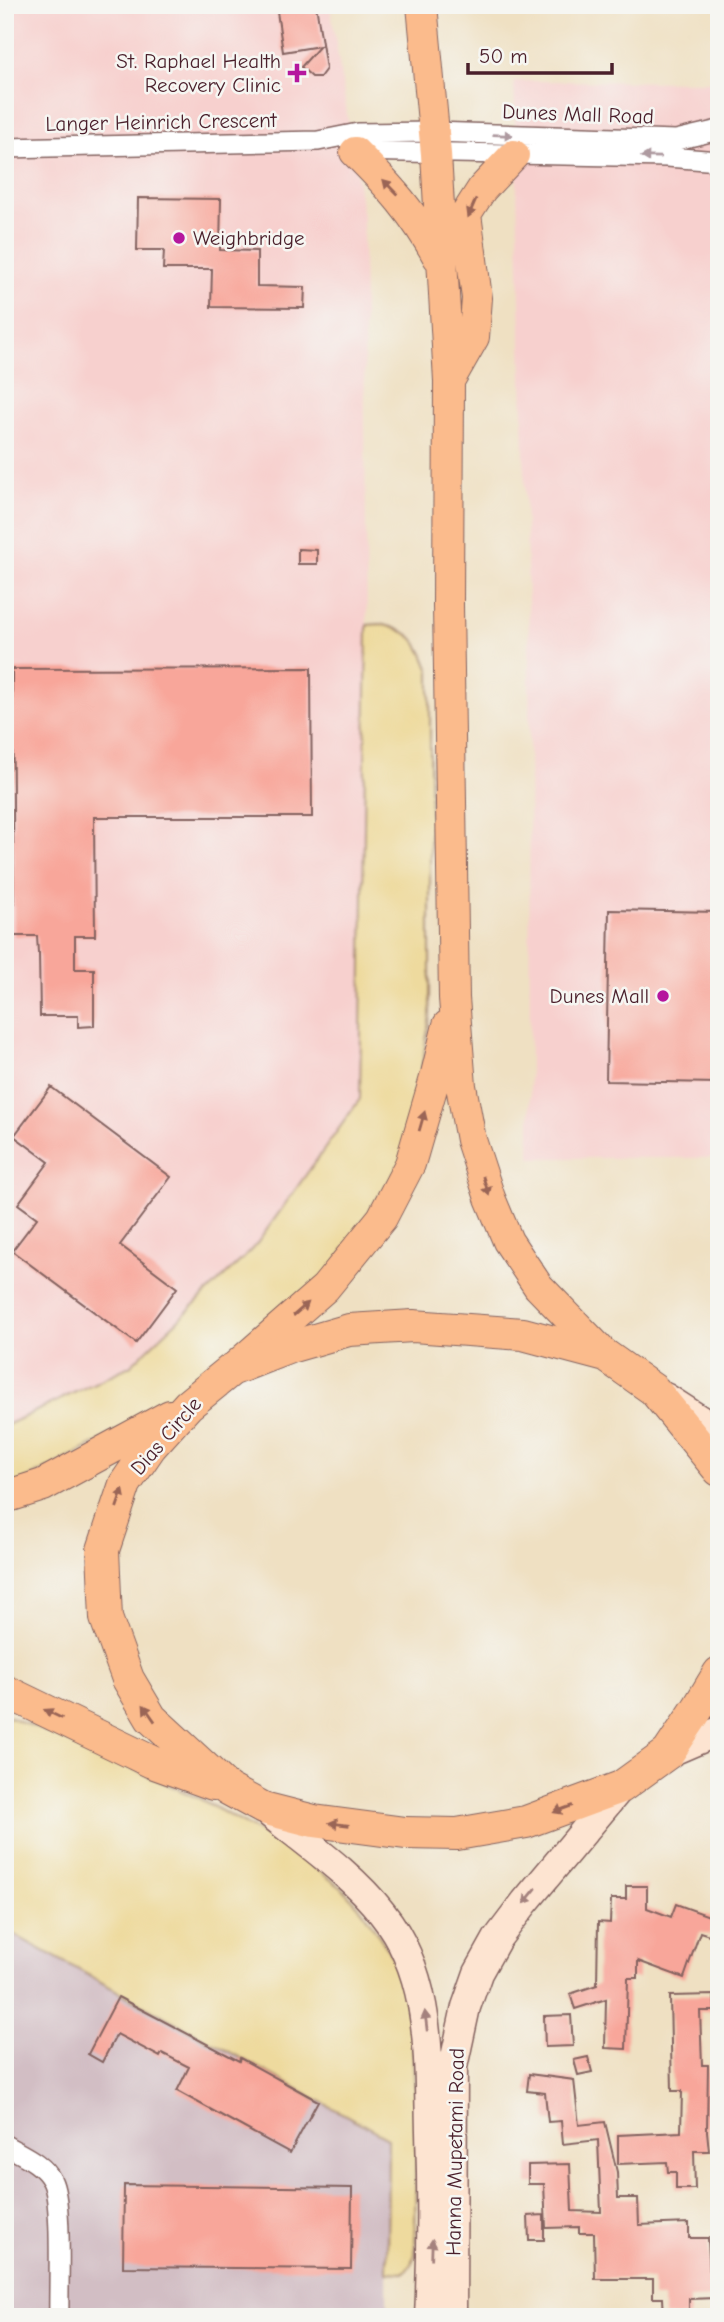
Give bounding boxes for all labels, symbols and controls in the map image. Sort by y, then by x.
scale bar [468,32,612,76]
text: 50 m [479,44,528,68]
place label: St. Raphael Health Recovery Clinic [116,49,281,97]
marker: St. Raphael Health Recovery Clinic [287,63,307,83]
street label: Dunes Mall Road [502,99,654,129]
street label: Langer Heinrich Crescent [45,108,278,136]
one-way arrow [492,129,514,140]
one-way arrow [639,151,661,163]
one-way arrow [382,179,398,196]
one-way arrow [466,197,477,218]
place label: Weighbridge [193,226,305,250]
marker: Weighbridge [171,230,187,246]
place label: Dunes Mall [550,984,649,1008]
marker: Dunes Mall [655,988,671,1004]
one-way arrow [418,1110,428,1131]
one-way arrow [481,1175,491,1196]
one-way arrow [292,1301,310,1317]
street label: Dias Circle [126,1392,206,1480]
one-way arrow [115,1488,126,1509]
one-way arrow [142,1704,156,1722]
one-way arrow [43,1709,63,1720]
one-way arrow [552,1803,573,1814]
one-way arrow [328,1819,350,1830]
one-way arrow [523,1888,538,1905]
one-way arrow [420,2010,431,2032]
street label: Hanna Mupetami Road [441,2048,469,2256]
one-way arrow [426,2237,437,2259]

